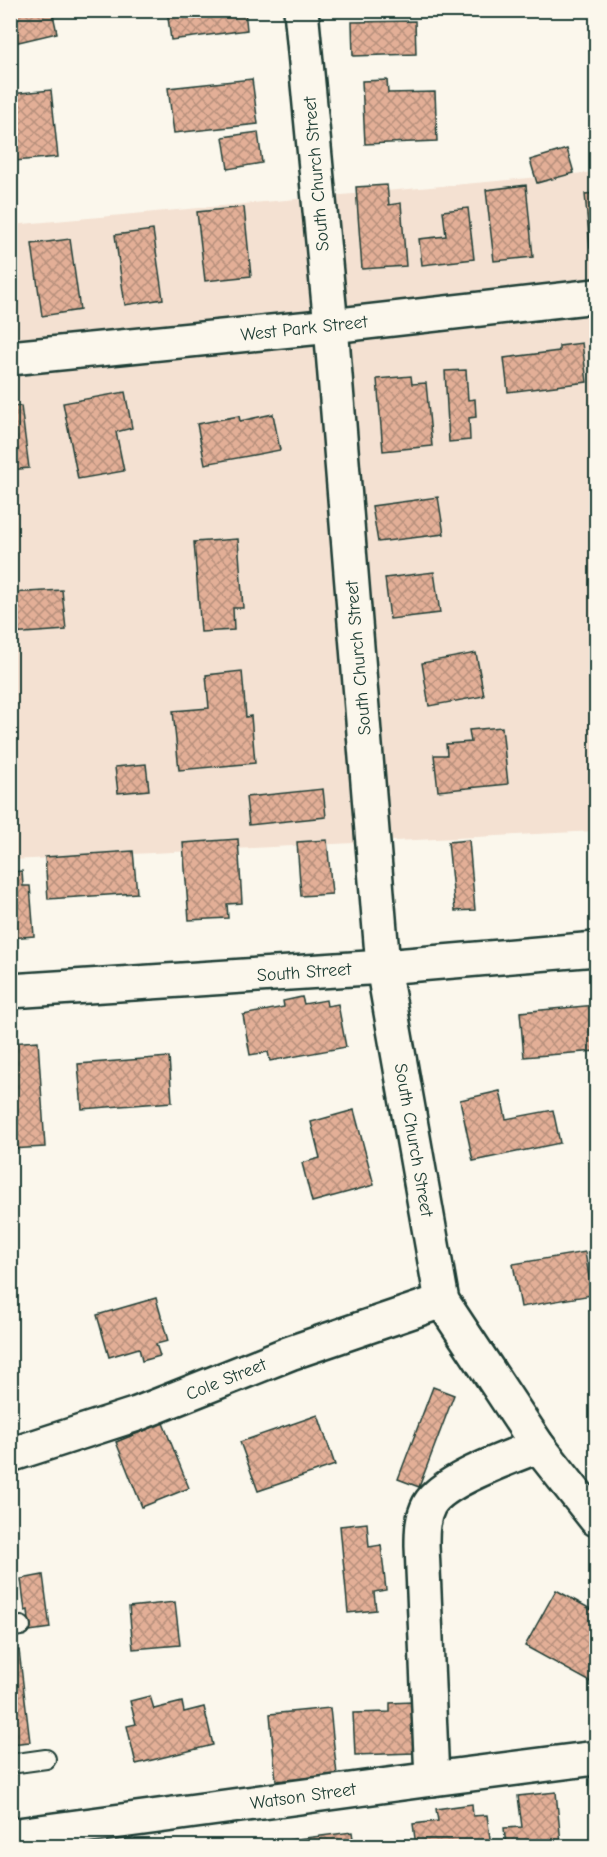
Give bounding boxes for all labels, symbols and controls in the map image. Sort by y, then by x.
street label: South Church Street [299,95,334,252]
street label: West Park Street [239,311,369,346]
street label: South Church Street [341,579,376,736]
street label: South Street [256,959,353,986]
street label: South Church Street [390,1062,437,1219]
street label: Cole Street [183,1354,270,1405]
street label: Watson Street [249,1779,358,1814]

